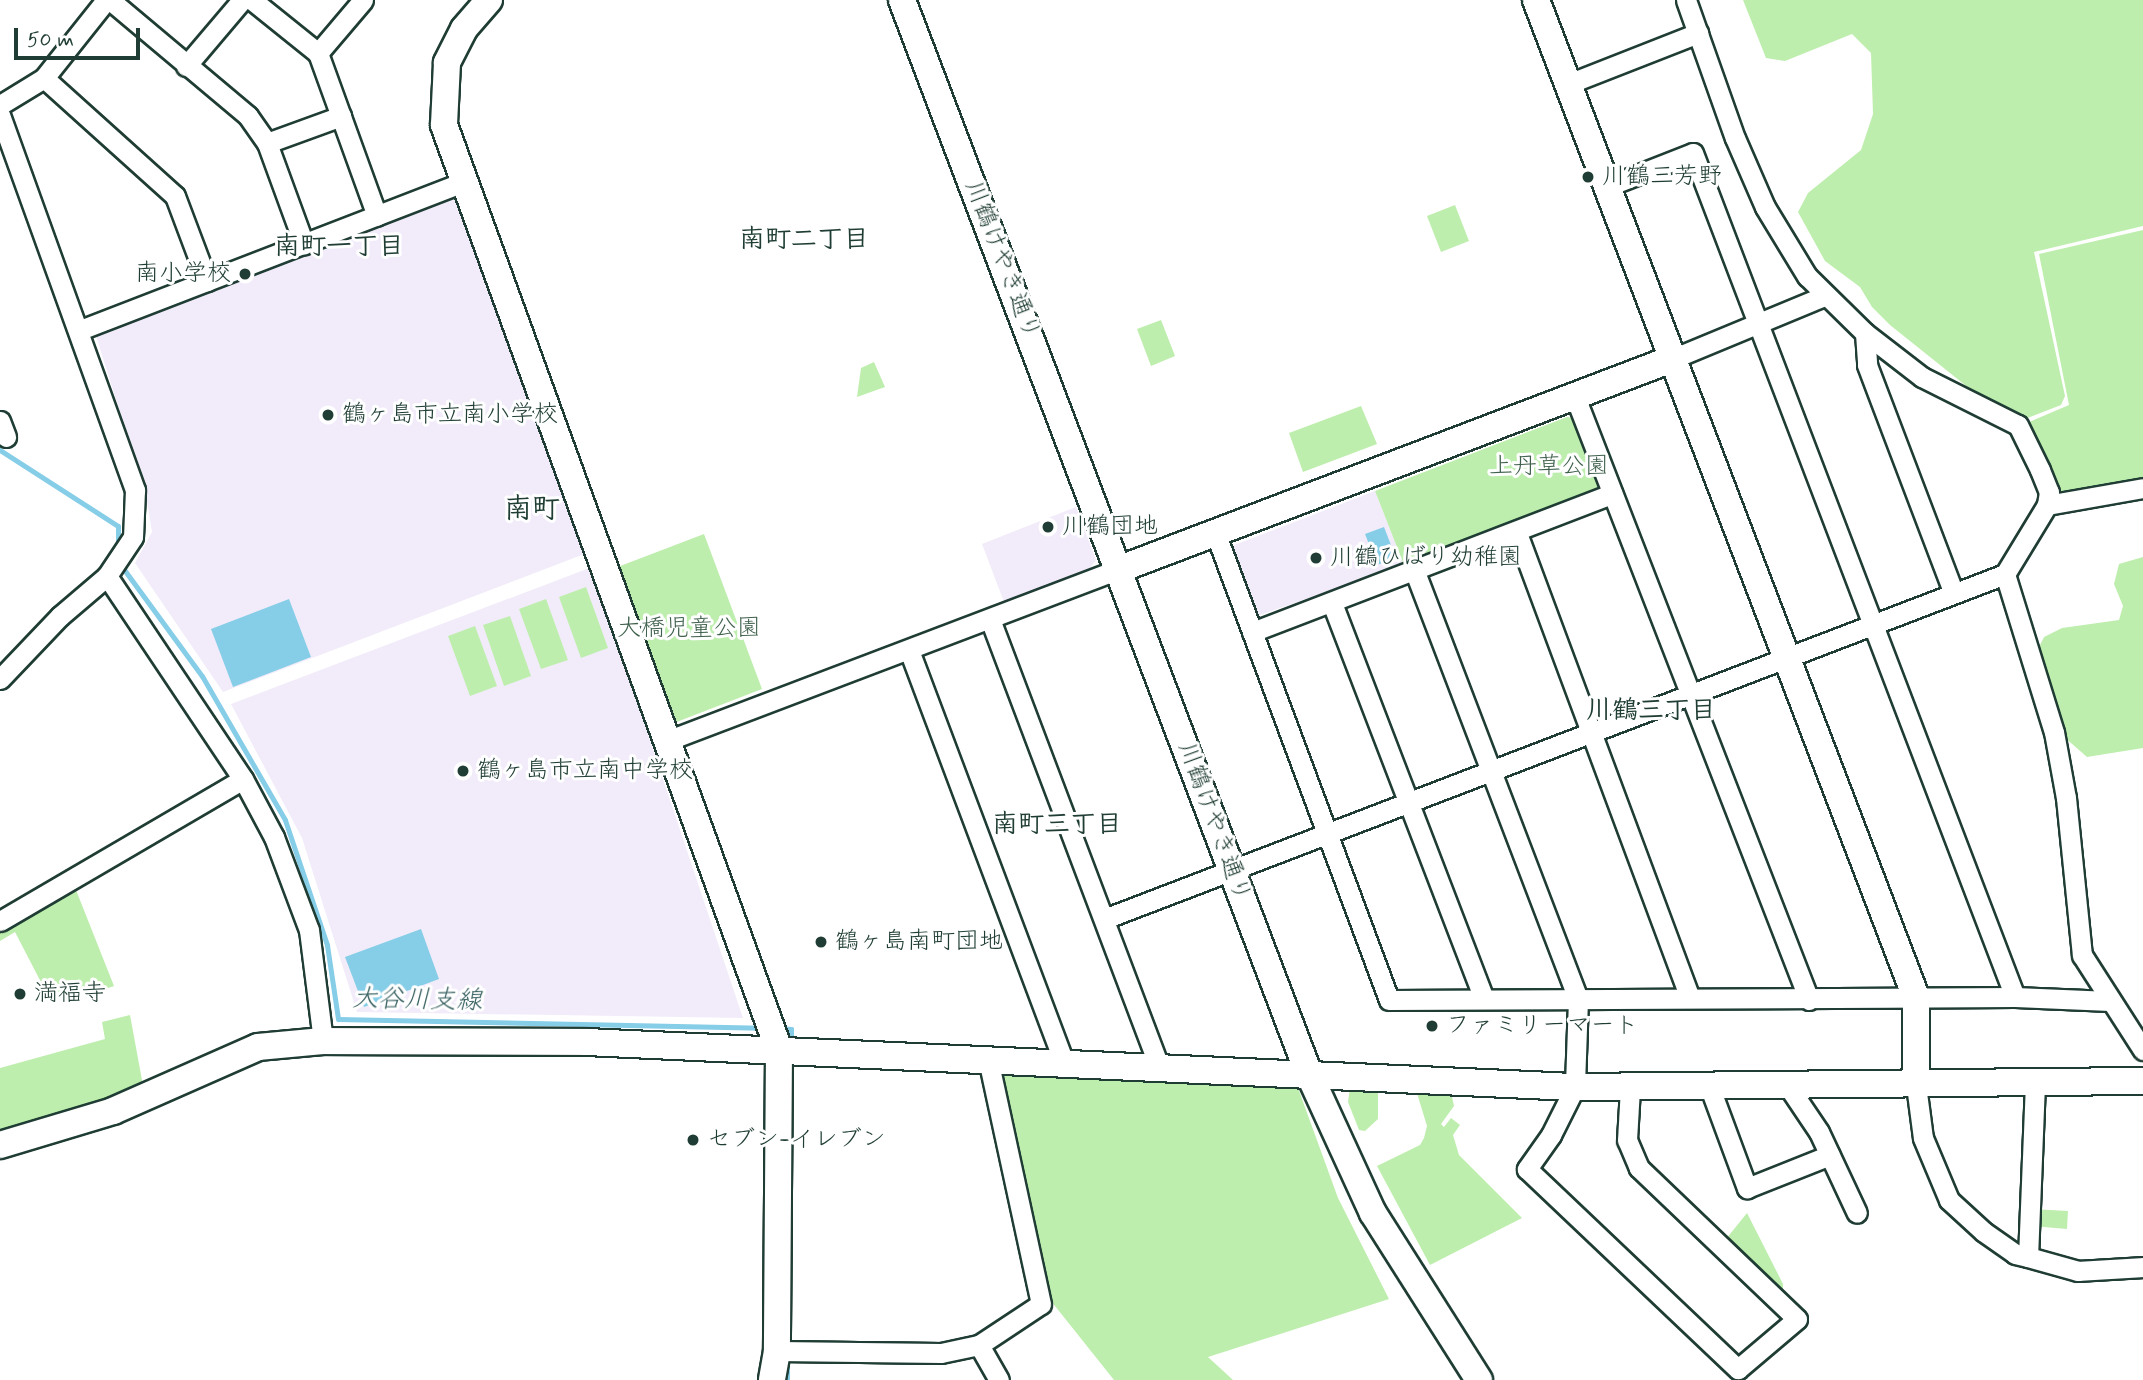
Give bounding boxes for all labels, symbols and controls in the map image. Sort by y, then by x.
scale bar [18,14,144,58]
text: 50 m [27,26,74,54]
place label: 川鶴三芳野 [1602,163,1722,191]
marker: 川鶴三芳野 [1580,169,1596,185]
street label: 川鶴けやき通り [958,176,1046,344]
district label: 南町二丁目 [739,225,869,257]
district label: 南町一丁目 [274,232,404,264]
place label: 南小学校 [135,260,231,288]
marker: 南小学校 [237,266,253,282]
place label: 鶴ヶ島市立南小学校 [342,401,558,429]
marker: 鶴ヶ島市立南小学校 [320,407,336,423]
park label: 上丹草公園 [1489,453,1609,481]
district label: 南町 [504,493,560,527]
place label: 川鶴団地 [1062,513,1158,541]
marker: 川鶴団地 [1040,519,1056,535]
place label: 川鶴ひばり幼稚園 [1330,544,1522,572]
marker: 川鶴ひばり幼稚園 [1308,550,1324,566]
park label: 大橋児童公園 [617,615,761,643]
district label: 川鶴三丁目 [1586,696,1716,728]
street label: 川鶴けやき通り [1172,738,1256,906]
place label: 鶴ヶ島市立南中学校 [477,757,693,785]
marker: 鶴ヶ島市立南中学校 [455,763,471,779]
district label: 南町三丁目 [992,810,1122,842]
place label: 鶴ヶ島南町団地 [835,928,1003,956]
marker: 鶴ヶ島南町団地 [813,934,829,950]
place label: 満福寺 [34,980,106,1008]
water label: 大谷川支線 [352,984,482,1018]
marker: 満福寺 [12,986,28,1002]
place label: ファミリーマート [1446,1012,1638,1040]
marker: ファミリーマート [1424,1018,1440,1034]
place label: セブン-イレブン [707,1126,886,1154]
marker: セブン-イレブン [685,1132,701,1148]

